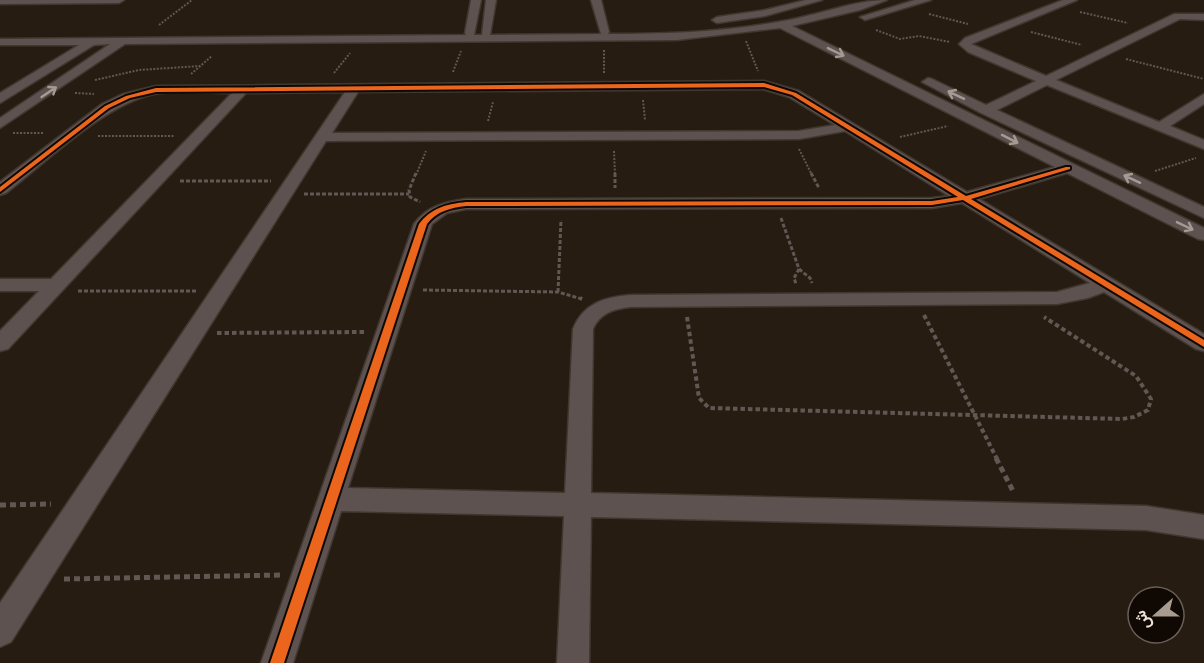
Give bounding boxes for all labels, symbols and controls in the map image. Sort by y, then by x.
one-way arrow [827,46,844,58]
one-way arrow [40,85,57,98]
one-way arrow [948,89,966,101]
one-way arrow [1001,134,1019,145]
one-way arrow [1124,173,1142,185]
one-way arrow [1176,220,1193,232]
north arrow [1126,585,1186,645]
text: ش [1129,608,1155,633]

